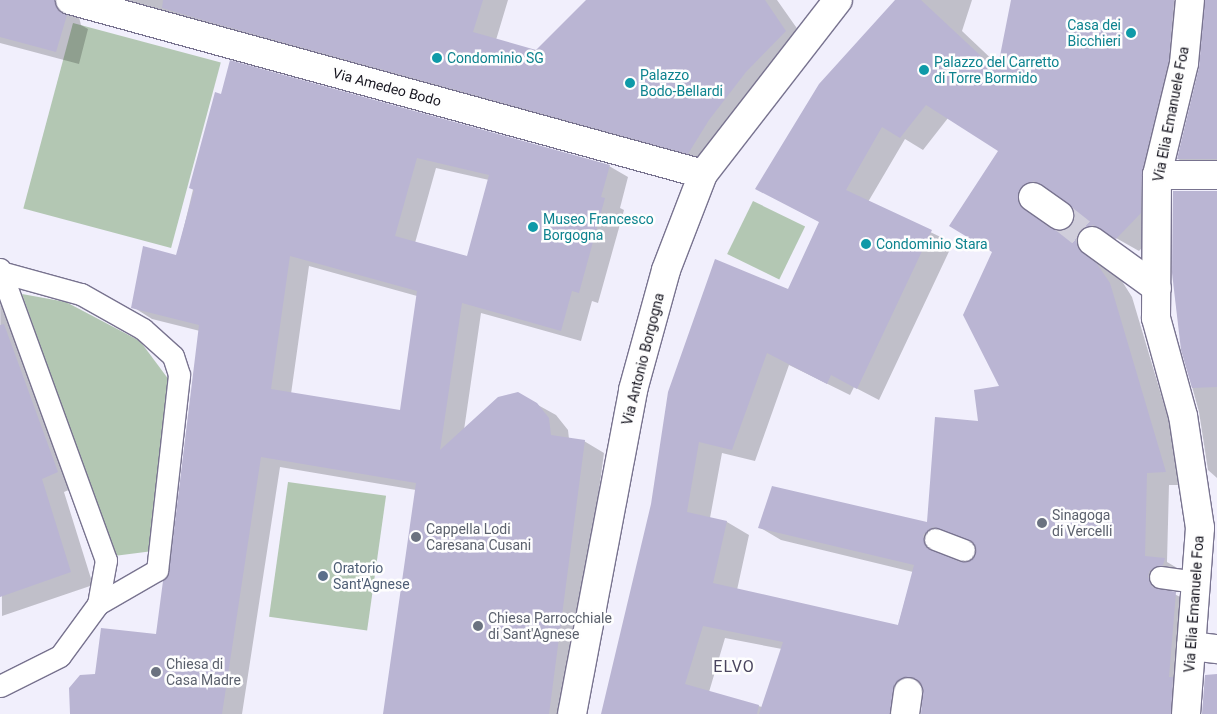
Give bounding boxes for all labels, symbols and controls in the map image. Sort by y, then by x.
place label: Casa dei Bicchieri [1067,17,1121,49]
marker: Casa dei Bicchieri [1125,27,1137,39]
street label: Via Elia Emanuele Foa [1150,45,1192,183]
place label: Condominio SG [447,50,544,66]
marker: Condominio SG [431,52,443,64]
place label: Palazzo del Carretto di Torre Bormido [934,54,1059,86]
street label: Via Amedeo Bodo [331,64,443,110]
marker: Palazzo del Carretto di Torre Bormido [918,64,930,76]
place label: Palazzo Bodo-Bellardi [640,67,723,100]
marker: Palazzo Bodo-Bellardi [624,77,636,89]
place label: Museo Francesco Borgogna [543,211,654,243]
marker: Museo Francesco Borgogna [527,221,539,233]
place label: Condominio Stara [876,236,988,252]
marker: Condominio Stara [860,238,872,250]
street label: Via Antonio Borgogna [618,291,668,427]
place label: Sinagoga di Vercelli [1052,507,1112,540]
marker: Sinagoga di Vercelli [1036,517,1048,529]
place label: Cappella Lodi Caresana Cusani [426,521,531,554]
marker: Cappella Lodi Caresana Cusani [410,531,422,543]
street label: Via Elia Emanuele Foa [1181,535,1207,673]
place label: Oratorio Sant'Agnese [333,560,410,592]
marker: Oratorio Sant'Agnese [317,570,329,582]
place label: Chiesa Parrocchiale di Sant'Agnese [488,610,612,642]
marker: Chiesa Parrocchiale di Sant'Agnese [472,620,484,632]
place label: Chiesa di Casa Madre [166,656,241,689]
district label: ELVO [713,657,755,677]
marker: Chiesa di Casa Madre [150,666,162,678]

